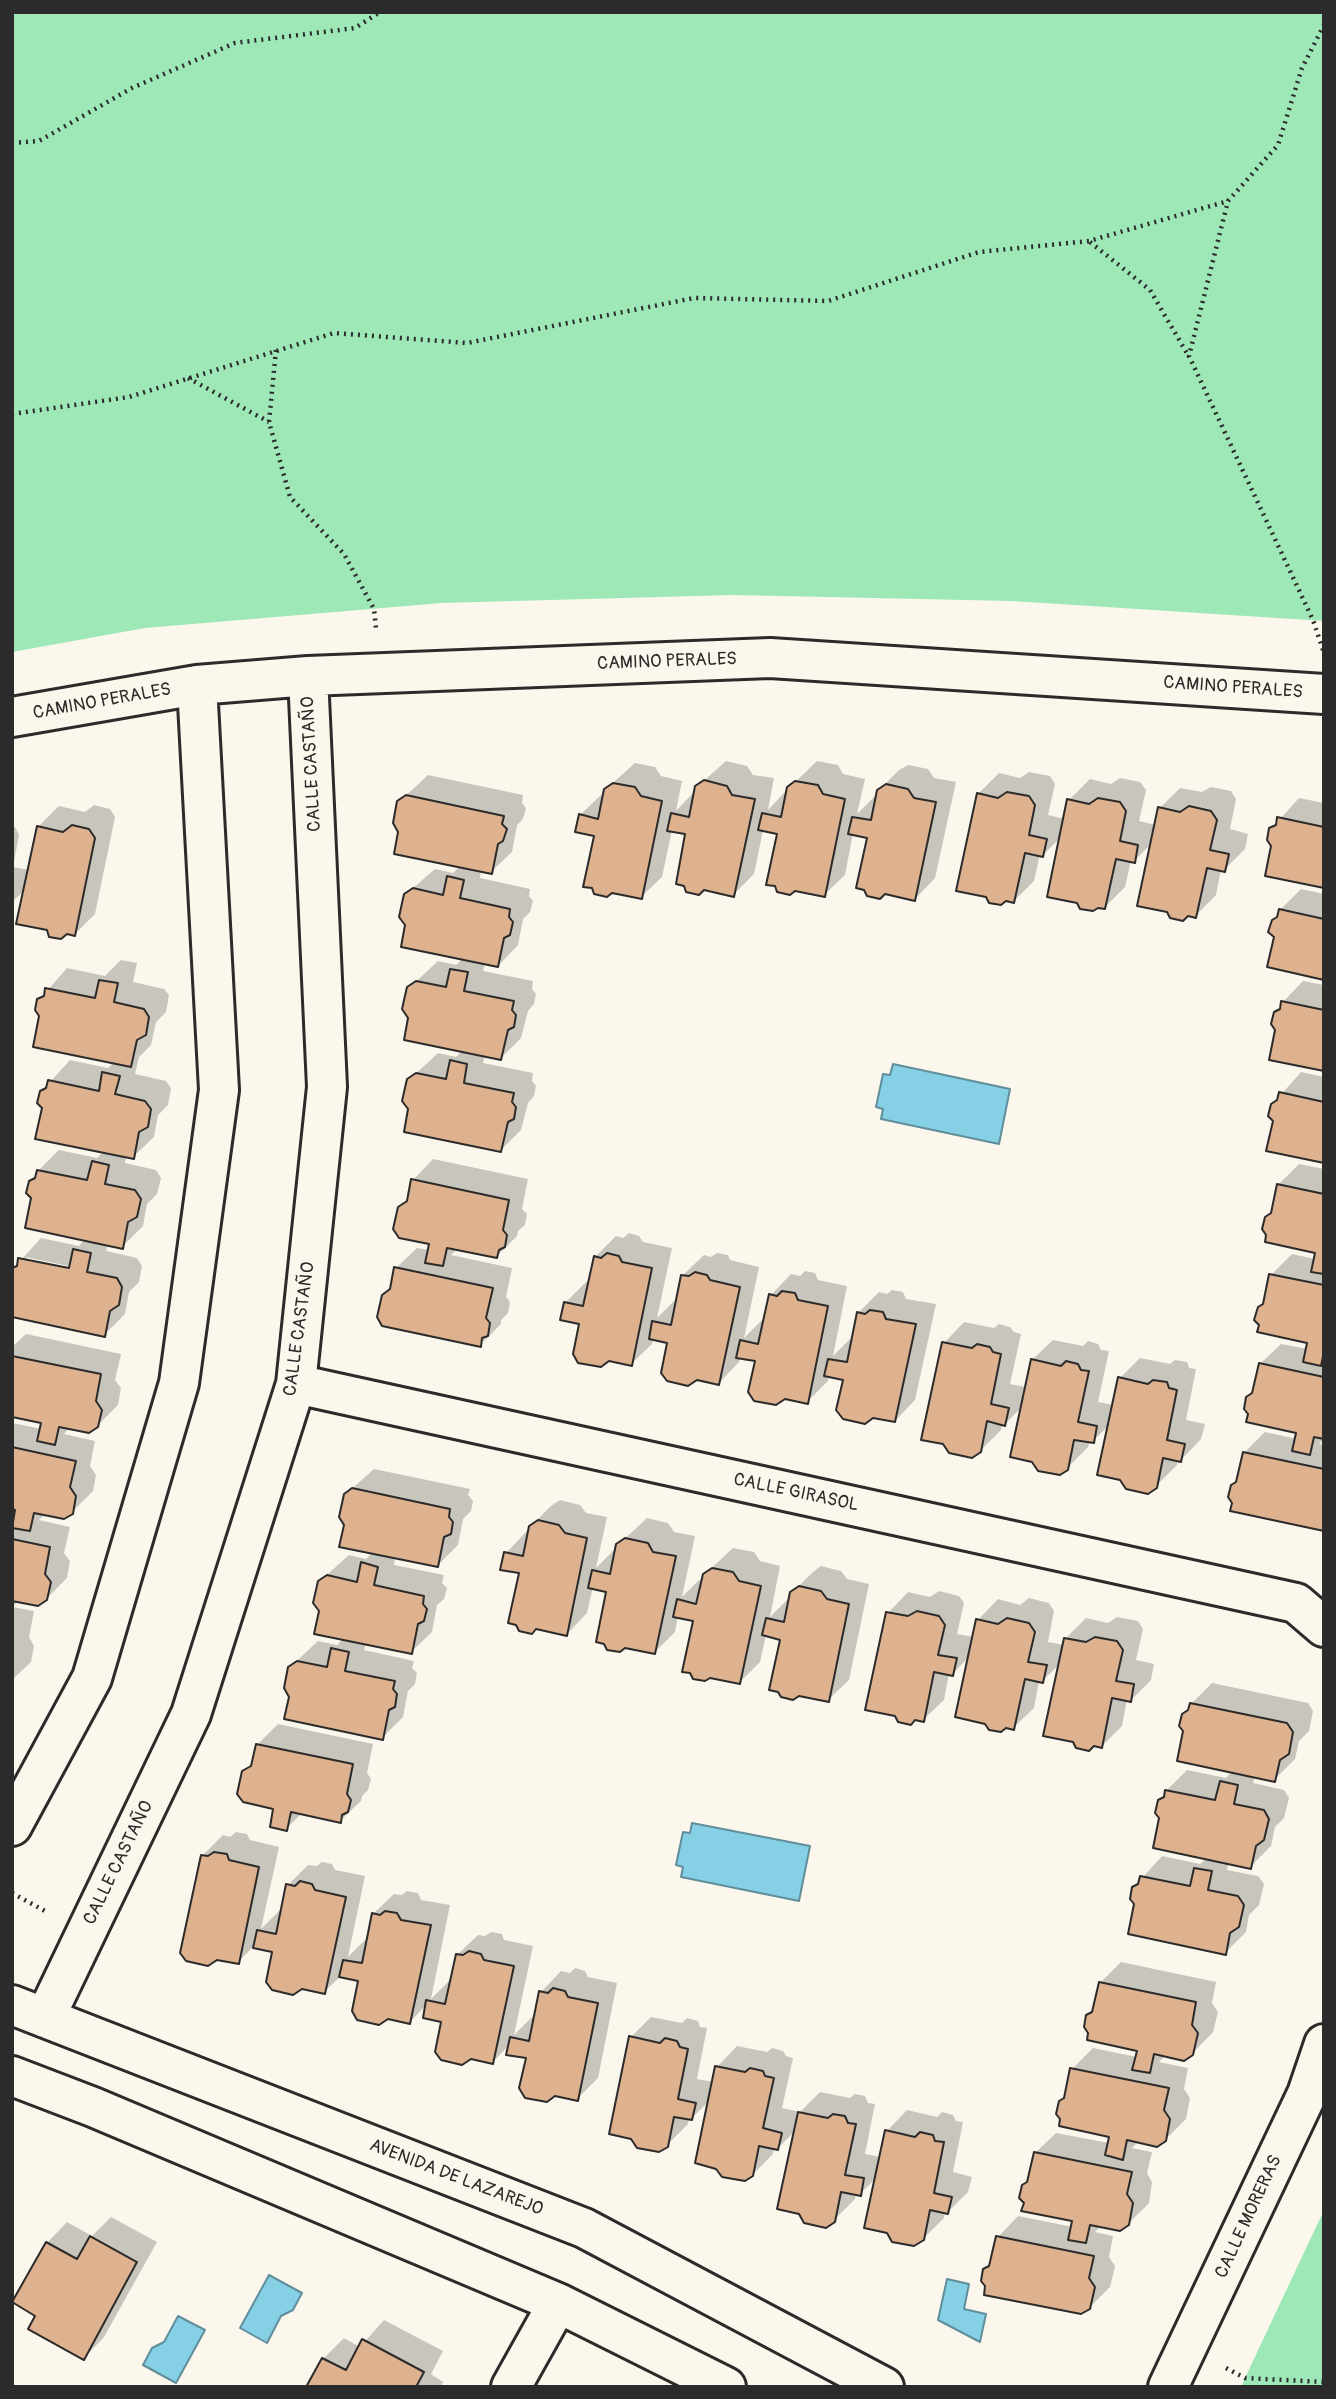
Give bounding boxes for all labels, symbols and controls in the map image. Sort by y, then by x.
street label: CAMINO PERALES [597,649,737,675]
street label: CAMINO PERALES [1163,672,1303,704]
street label: CAMINO PERALES [31,679,173,725]
street label: CALLE CASTAÑO [298,696,326,832]
street label: CALLE CASTAÑO [280,1260,320,1398]
street label: CALLE GIRASOL [731,1469,861,1517]
street label: CALLE CASTAÑO [80,1797,158,1929]
street label: AVENIDA DE LAZAREJO [366,2135,546,2221]
street label: CALLE MORERAS [1211,2152,1287,2282]

